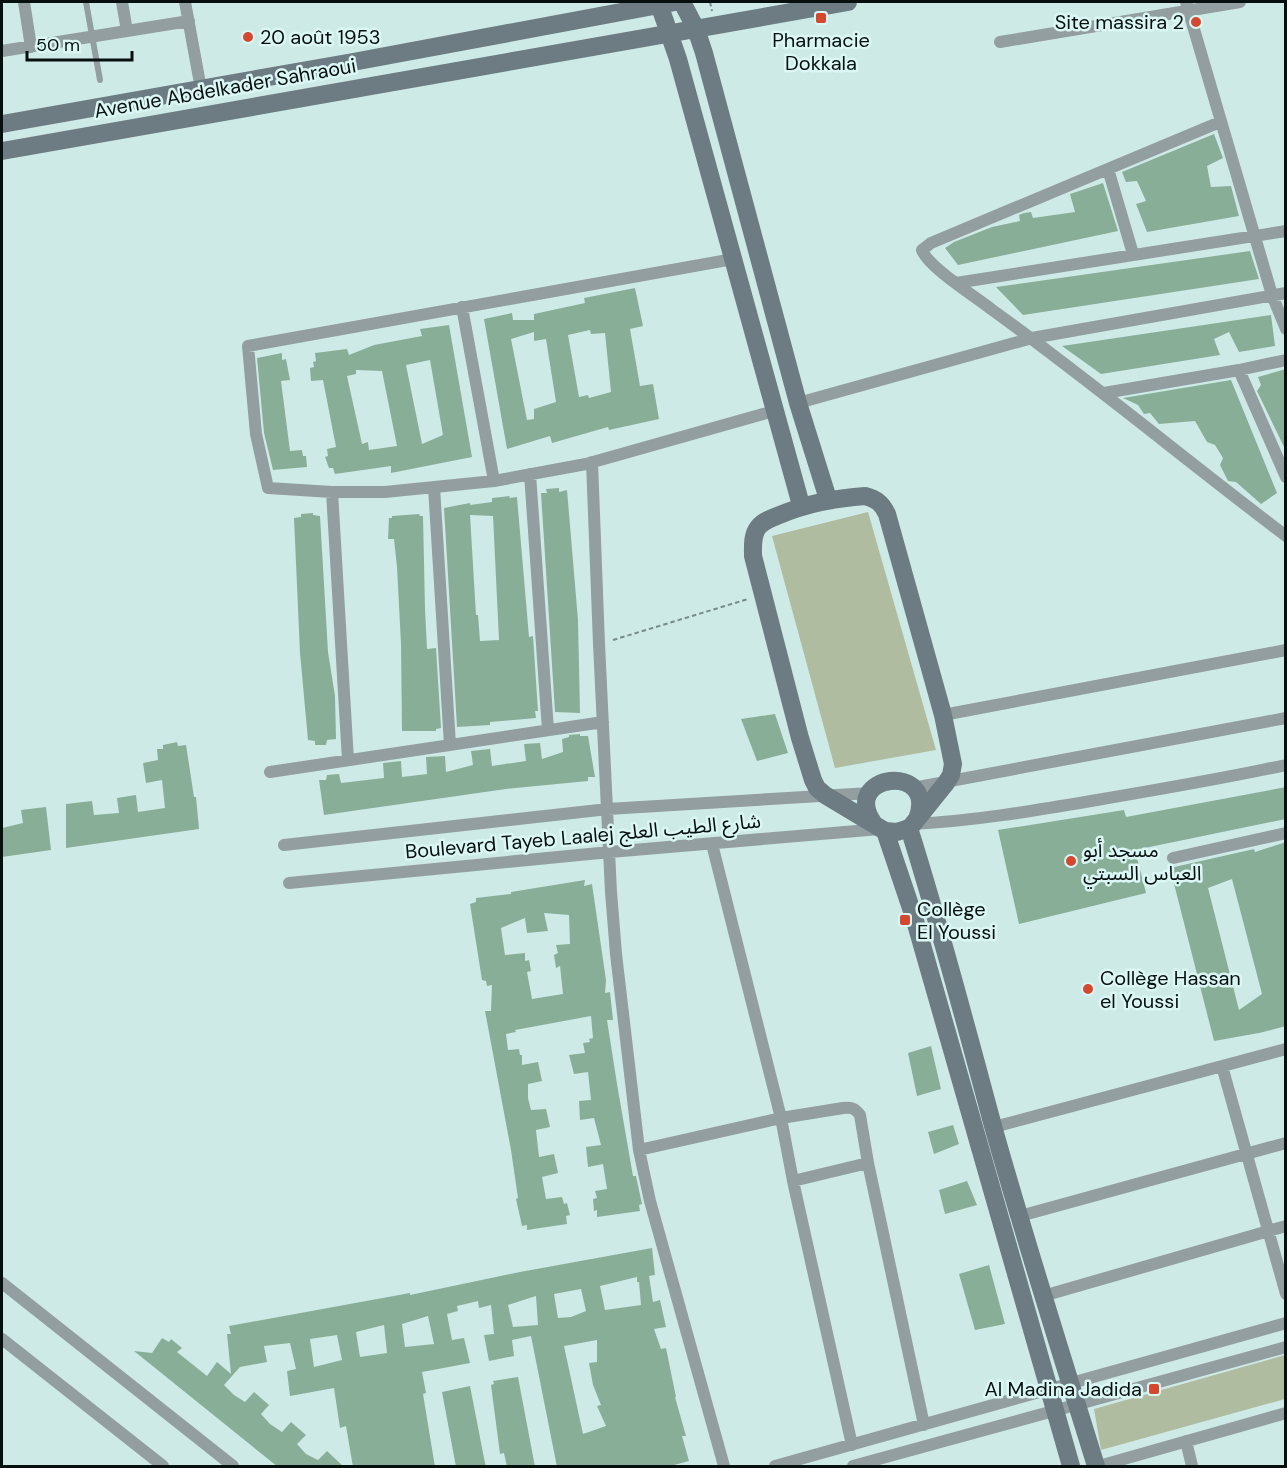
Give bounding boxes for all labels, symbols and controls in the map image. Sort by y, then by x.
place label: Site massira 2 [1055,9,1184,35]
marker: Pharmacie Dokkala [814,11,828,25]
marker: Site massira 2 [1189,15,1203,29]
scale bar [27,24,132,62]
place label: 20 août 1953 [260,24,381,50]
place label: Pharmacie Dokkala [772,27,870,76]
marker: 20 août 1953 [241,30,255,44]
text: 50 m [36,33,80,57]
street label: Avenue Abdelkader Sahraoui [92,52,358,124]
street label: Boulevard Tayeb Laalej شارع الطيب العلج [404,807,762,867]
place label: مسجد أبو العباس السبتي [1083,837,1202,889]
marker: مسجد أبو العباس السبتي [1064,854,1078,868]
place label: Collège El Youssi [917,896,996,945]
marker: Collège El Youssi [898,913,912,927]
place label: Collège Hassan el Youssi [1100,965,1241,1014]
marker: Collège Hassan el Youssi [1081,982,1095,996]
place label: Al Madina Jadida [985,1376,1142,1402]
marker: Al Madina Jadida [1147,1382,1161,1396]

